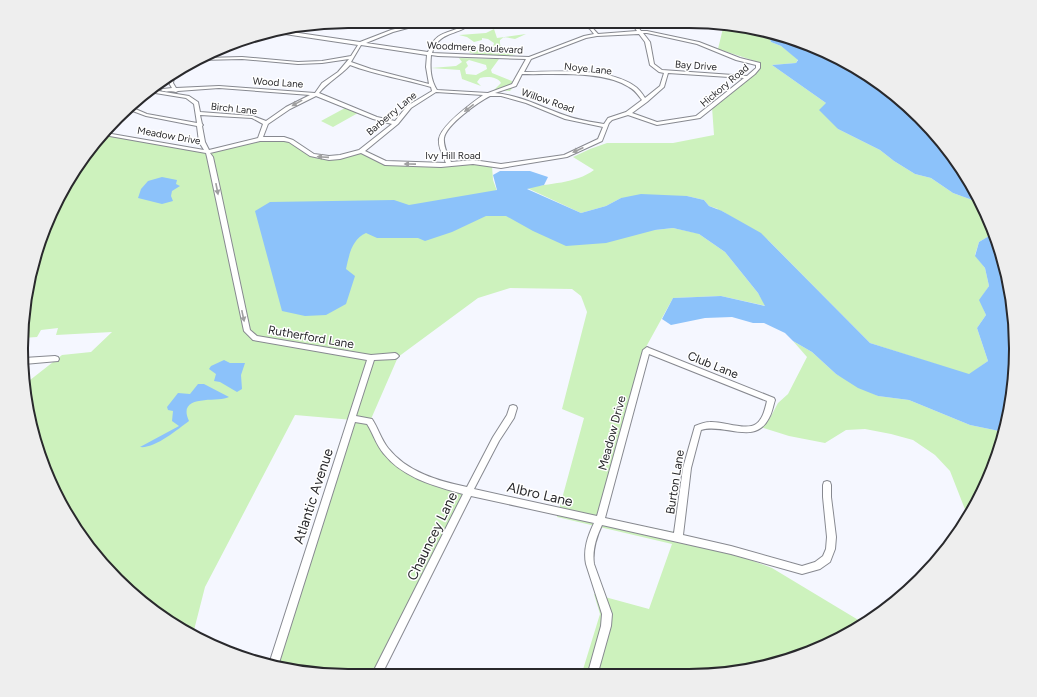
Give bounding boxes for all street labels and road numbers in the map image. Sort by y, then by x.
street label: Woodmere Boulevard [427,38,524,57]
street label: Bay Drive [675,58,718,73]
street label: Noye Lane [563,60,613,78]
street label: Hickory Road [697,61,752,110]
street label: Wood Lane [252,74,304,91]
street label: Willow Road [520,85,576,116]
street label: Barberry Lane [363,88,420,138]
street label: Birch Lane [210,100,258,117]
street label: Meadow Drive [136,124,202,148]
street label: Ivy Hill Road [425,149,481,162]
street label: Rutherford Lane [267,323,356,352]
street label: Club Lane [686,348,741,382]
street label: Meadow Drive [595,394,629,472]
street label: Atlantic Avenue [290,446,337,546]
street label: Burton Lane [663,448,687,515]
street label: Albro Lane [505,479,575,510]
street label: Chauncey Lane [404,489,461,583]

